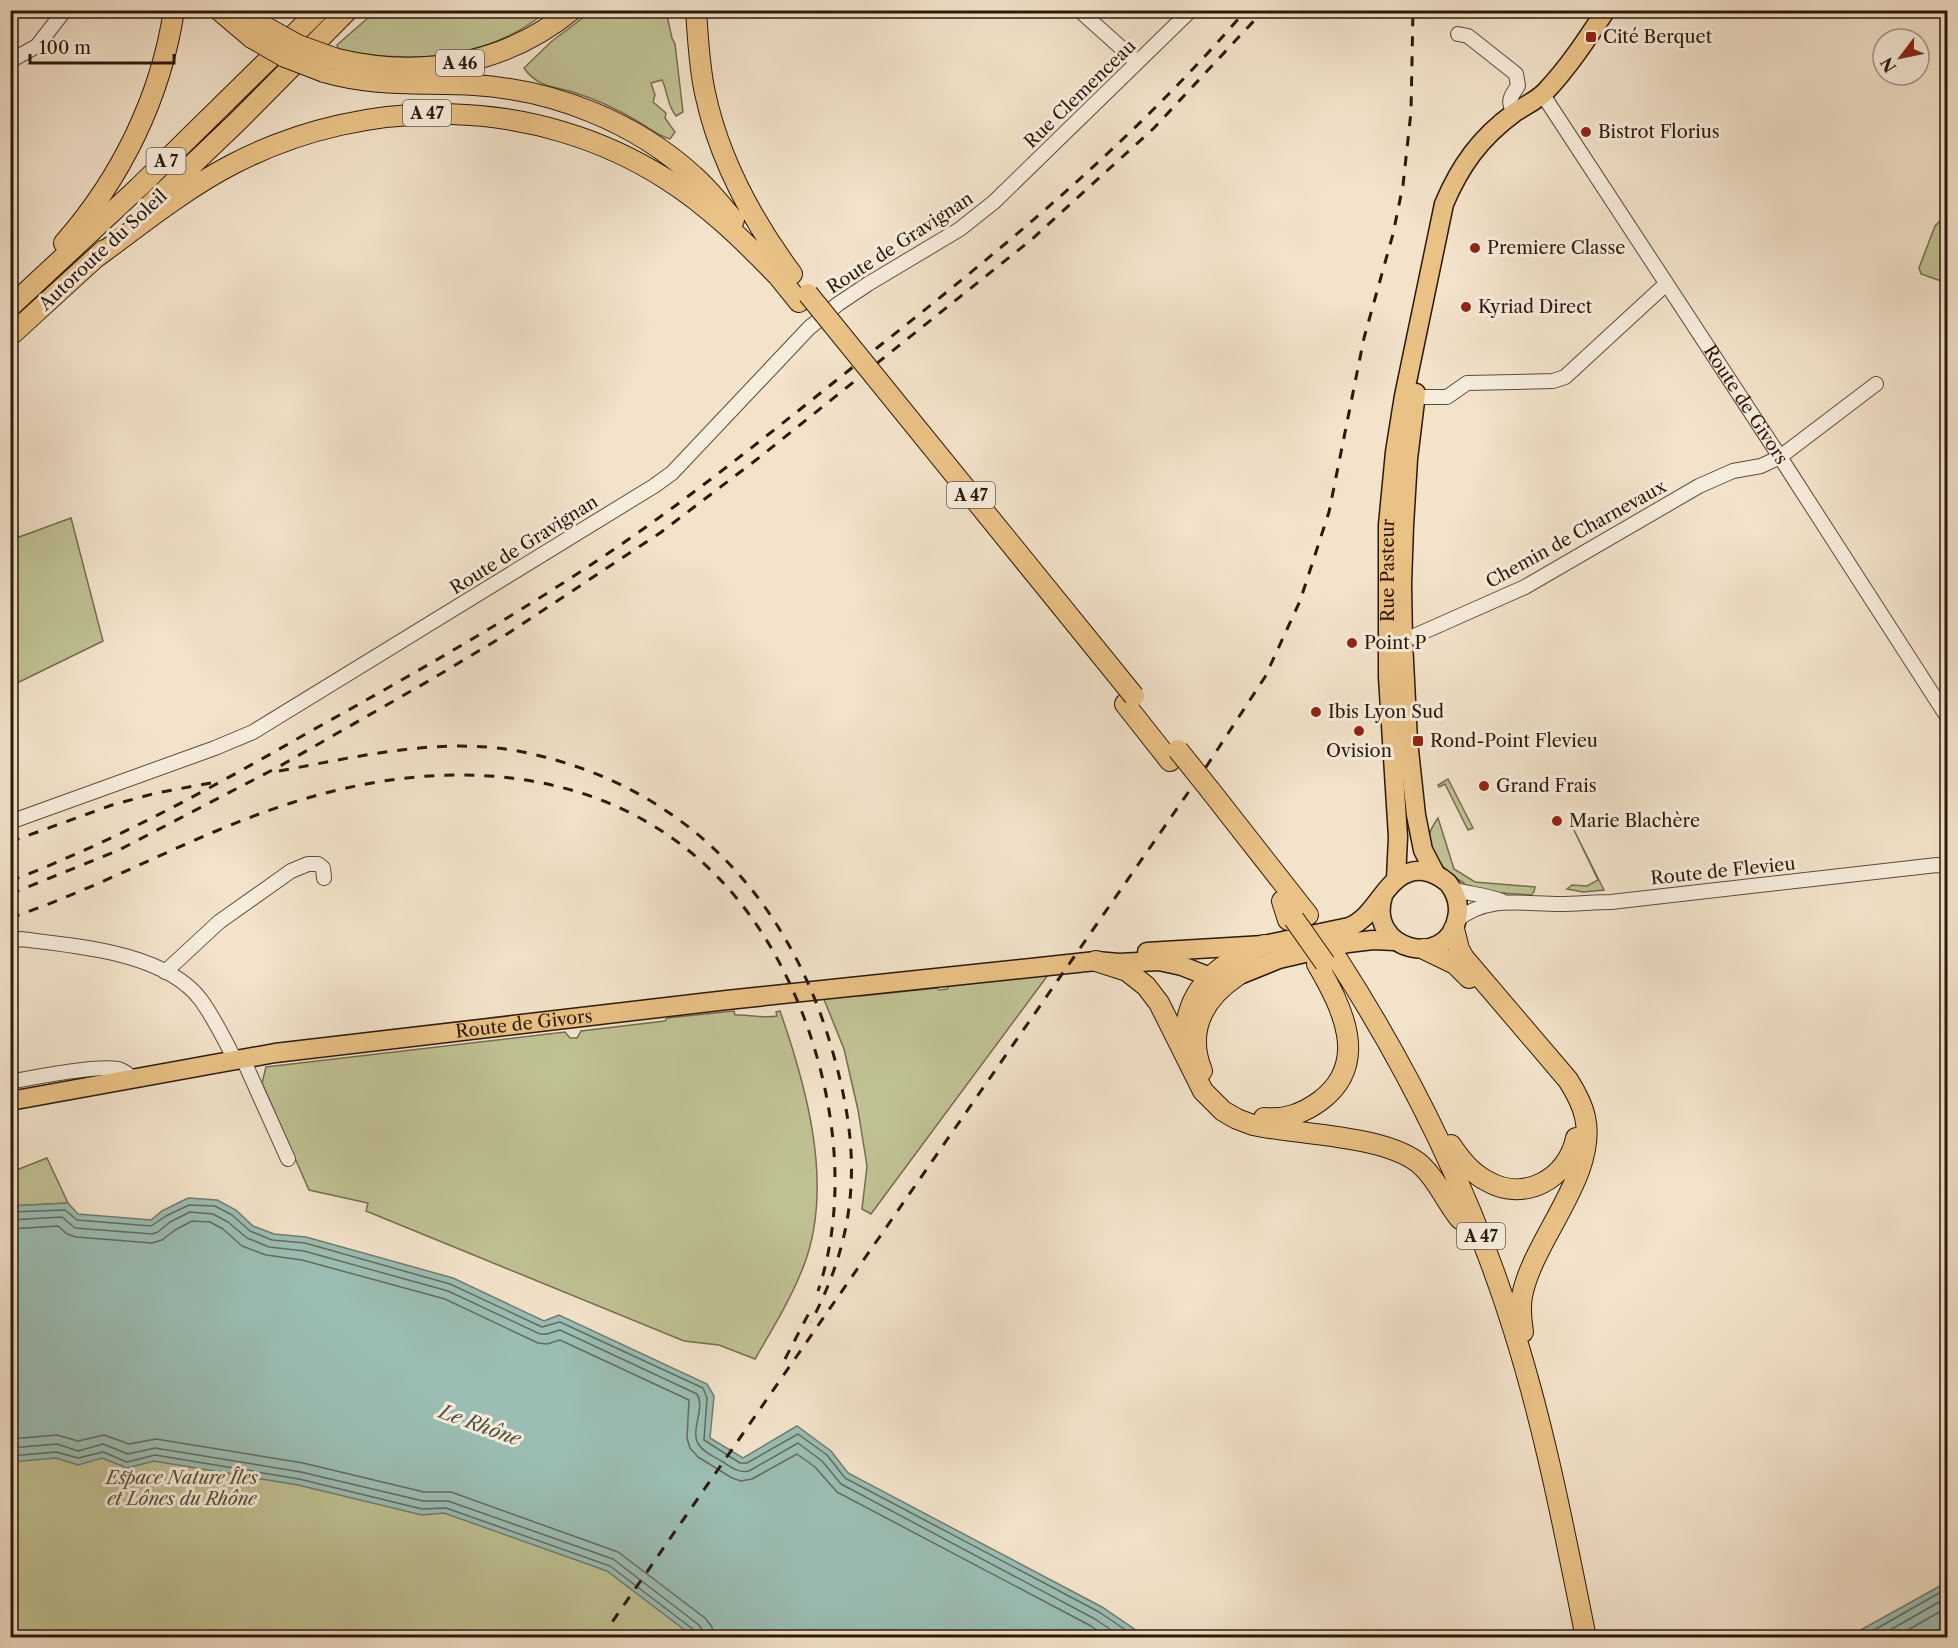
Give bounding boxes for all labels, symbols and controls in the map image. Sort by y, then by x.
place label: Cité Berquet [1603,26,1713,48]
scale bar [30,27,174,65]
north arrow [1871,27,1931,87]
marker: Cité Berquet [1584,30,1598,44]
street label: Rue Clemenceau [1020,35,1140,153]
text: 100 m [39,37,91,59]
road number: A 46 [436,50,484,76]
text: N [1876,54,1900,76]
road number: A 47 [403,100,451,126]
place label: Bistrot Florius [1598,121,1720,143]
marker: Bistrot Florius [1579,125,1593,139]
road number: A 7 [146,148,186,174]
street label: Autoroute du Soleil [34,185,172,316]
street label: Route de Gravignan [823,187,977,299]
place label: Premiere Classe [1487,237,1625,259]
marker: Premiere Classe [1468,241,1482,255]
place label: Kyriad Direct [1478,296,1593,318]
marker: Kyriad Direct [1459,300,1473,314]
street label: Route de Givors [1699,341,1793,468]
street label: Chemin de Charnevaux [1482,475,1671,593]
road number: A 47 [947,482,995,508]
street label: Route de Gravignan [446,491,602,599]
street label: Rue Pasteur [1377,517,1400,622]
place label: Point P [1364,632,1426,654]
marker: Point P [1345,636,1359,650]
place label: Ibis Lyon Sud [1328,701,1444,723]
marker: Ibis Lyon Sud [1309,705,1323,719]
marker: Ovision [1352,724,1366,738]
place label: Rond-Point Flevieu [1430,730,1598,752]
marker: Rond-Point Flevieu [1411,734,1425,748]
place label: Ovision [1326,740,1392,762]
place label: Grand Frais [1496,775,1596,797]
marker: Grand Frais [1477,779,1491,793]
place label: Marie Blachère [1569,810,1700,832]
marker: Marie Blachère [1550,814,1564,828]
street label: Route de Flevieu [1650,852,1796,890]
street label: Route de Givors [454,1005,594,1043]
road number: A 47 [1457,1223,1505,1249]
water label: Le Rhône [434,1398,525,1451]
park label: Espace Nature Îles et Lônes du Rhône [104,1466,258,1510]

